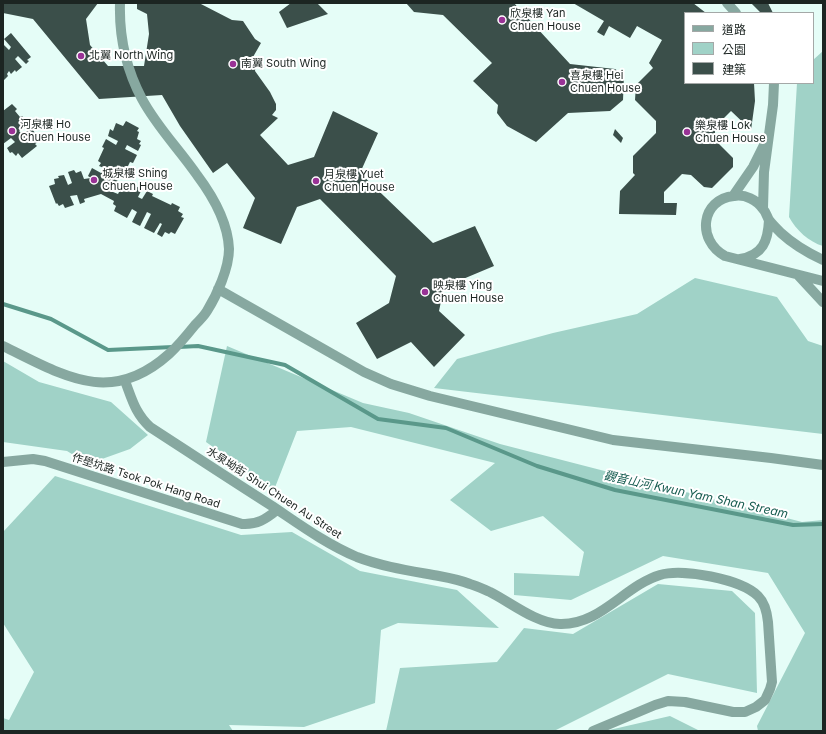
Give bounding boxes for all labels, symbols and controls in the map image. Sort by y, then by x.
place label: 欣泉樓 Yan Chuen House [510,7,581,33]
legend [684,12,814,84]
marker: 欣泉樓 Yan Chuen House [497,15,507,25]
text: 道路 [722,22,746,37]
text: 公園 [722,42,746,57]
place label: 北翼 North Wing [89,49,173,63]
marker: 北翼 North Wing [76,51,86,61]
place label: 南翼 South Wing [241,57,326,71]
marker: 南翼 South Wing [228,59,238,69]
text: 建築 [722,62,746,77]
place label: 喜泉樓 Hei Chuen House [570,69,641,95]
marker: 喜泉樓 Hei Chuen House [557,77,567,87]
place label: 河泉樓 Ho Chuen House [20,118,91,144]
place label: 樂泉樓 Lok Chuen House [695,119,766,145]
marker: 河泉樓 Ho Chuen House [7,126,17,136]
marker: 樂泉樓 Lok Chuen House [682,127,692,137]
place label: 城泉樓 Shing Chuen House [102,167,173,193]
place label: 月泉樓 Yuet Chuen House [324,168,395,194]
marker: 城泉樓 Shing Chuen House [89,175,99,185]
marker: 月泉樓 Yuet Chuen House [311,176,321,186]
place label: 映泉樓 Ying Chuen House [433,279,504,305]
marker: 映泉樓 Ying Chuen House [420,287,430,297]
street label: 水泉坳街 Shui Chuen Au Street [204,444,344,542]
street label: 作壆坑路 Tsok Pok Hang Road [70,451,222,511]
water label: 觀音山河 Kwun Yam Shan Stream [603,468,789,522]

